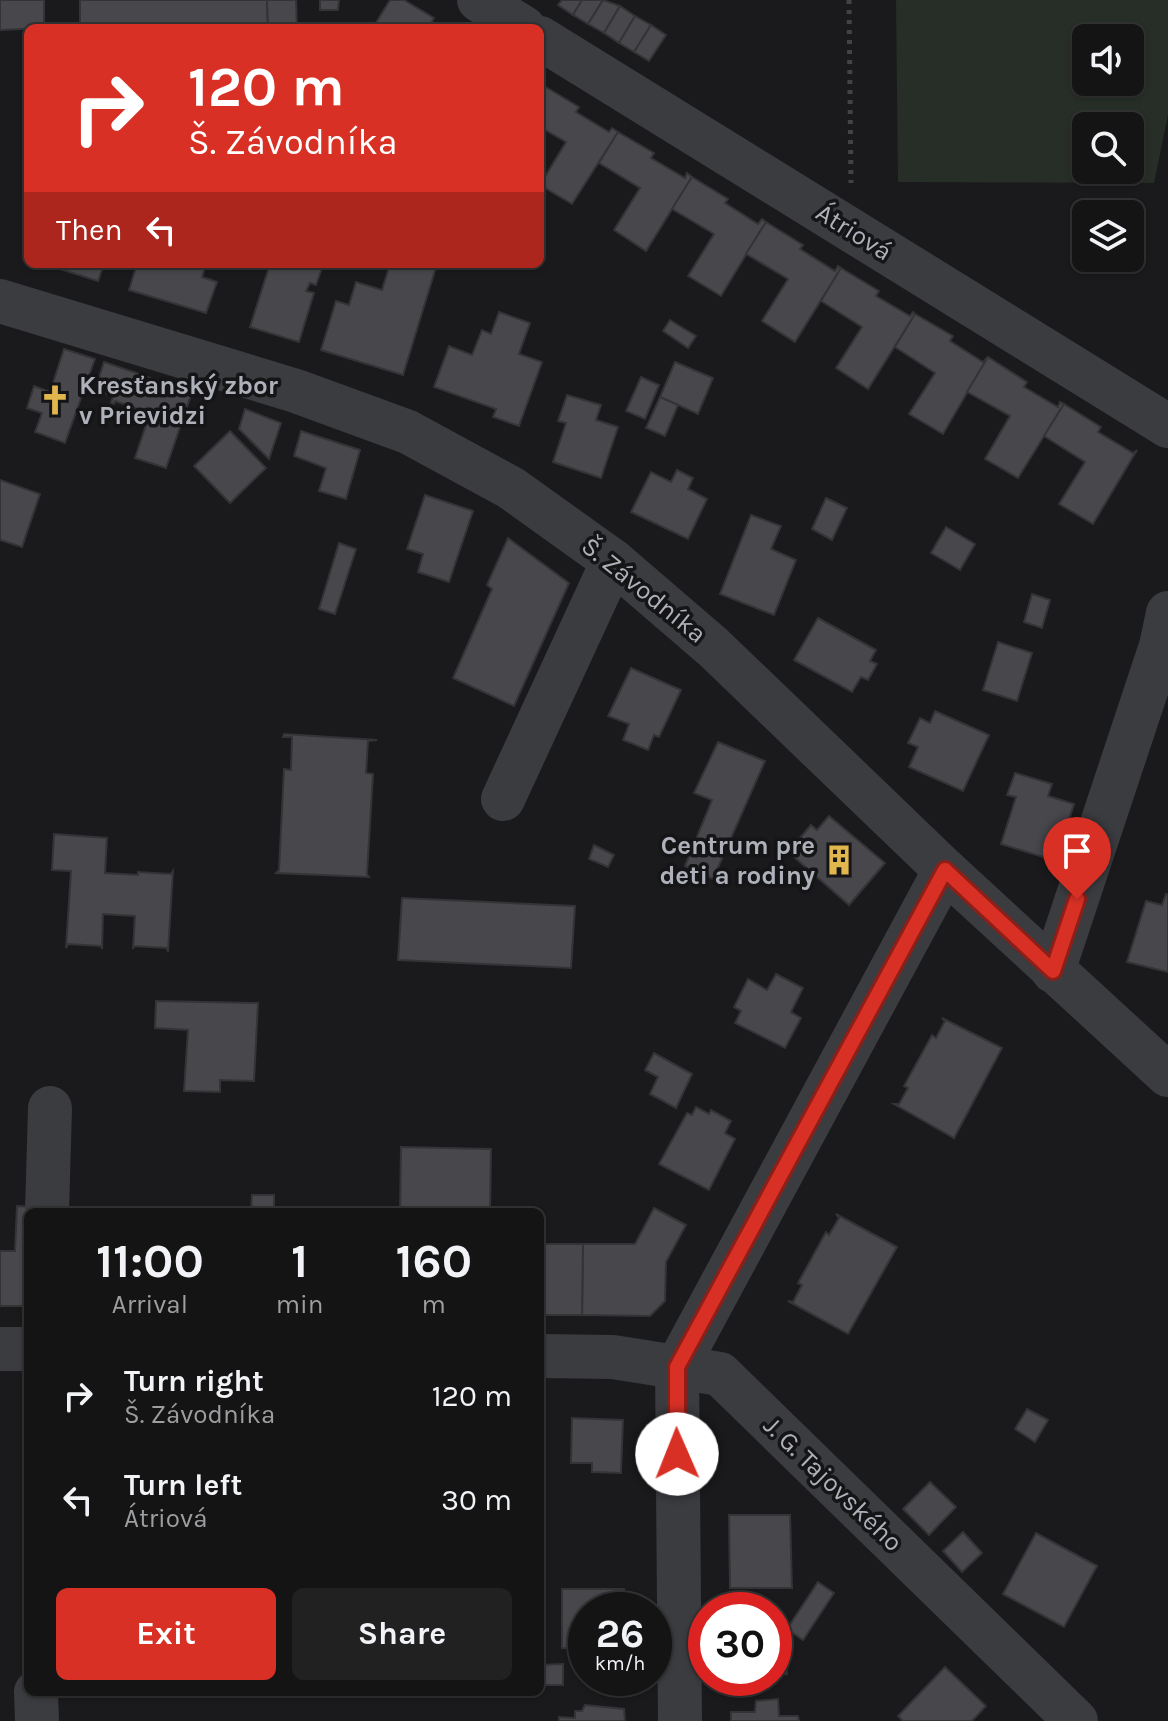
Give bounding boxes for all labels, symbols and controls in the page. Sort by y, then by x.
map controls [1072,24,1144,272]
button: sound [1072,24,1144,96]
text: 120 m [188,54,345,119]
icon: right [56,56,160,160]
button: search [1072,112,1144,184]
text: Š. Závodníka [188,121,398,163]
street label: Átriová [810,196,898,267]
button: layers [1072,200,1144,272]
icon: left [139,208,183,252]
text: Then [56,212,123,248]
place label: Kresťanský zbor v Prievidzi [79,370,279,431]
church icon: Kresťanský zbor v Prievidzi [38,383,72,417]
street label: Š. Závodníka [575,530,713,650]
pin [1043,817,1111,899]
icon: arrive [1055,829,1099,873]
place label: Centrum pre deti a rodiny [659,830,815,891]
building icon: Centrum pre deti a rodiny [822,843,856,877]
text: 11:00 [96,1233,204,1289]
text: 1 [291,1233,308,1289]
text: 160 [395,1233,472,1289]
text: Arrival [112,1289,188,1320]
text: min [276,1289,324,1320]
text: m [422,1289,446,1320]
text: Turn right [124,1363,264,1399]
icon: right [56,1374,100,1418]
text: 120 m [432,1378,512,1414]
text: Š. Závodníka [124,1399,275,1430]
street label: J. G. Tajovského [757,1410,909,1558]
position arrow [635,1412,719,1496]
text: Turn left [124,1467,242,1503]
icon: left [56,1478,100,1522]
text: 30 m [441,1482,512,1518]
text: Átriová [124,1503,207,1534]
button: Exit [56,1588,276,1680]
button: Share [292,1588,512,1680]
speed limit sign: 30 [688,1592,792,1696]
text: 26 [596,1610,644,1657]
text: km/h [595,1652,645,1675]

